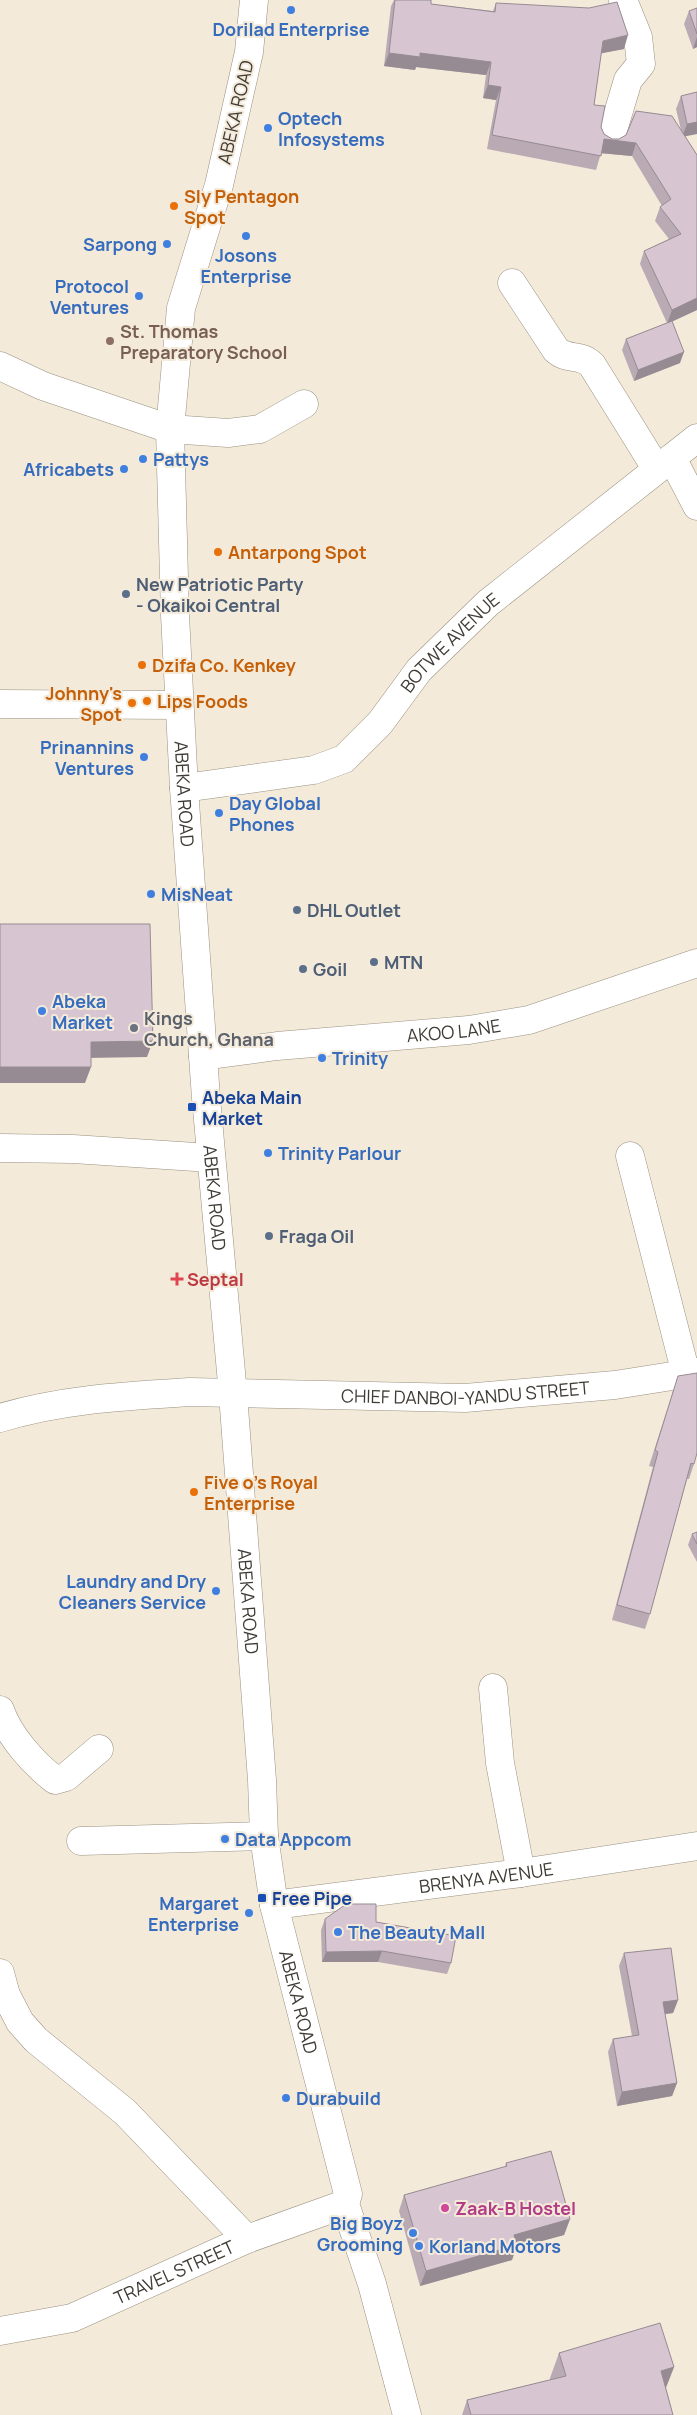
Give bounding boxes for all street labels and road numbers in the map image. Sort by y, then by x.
street label: ABEKA ROAD [211,58,259,166]
street label: BOTWE AVENUE [395,587,504,697]
street label: ABEKA ROAD [170,740,200,848]
street label: AKOO LANE [406,1013,502,1047]
street label: ABEKA ROAD [198,1144,232,1252]
street label: CHIEF DANBOI-YANDU STREET [341,1375,591,1410]
street label: ABEKA ROAD [233,1548,265,1655]
street label: BRENYA AVENUE [418,1856,555,1898]
street label: ABEKA ROAD [274,1948,324,2056]
street label: TRAVEL STREET [110,2234,238,2310]

